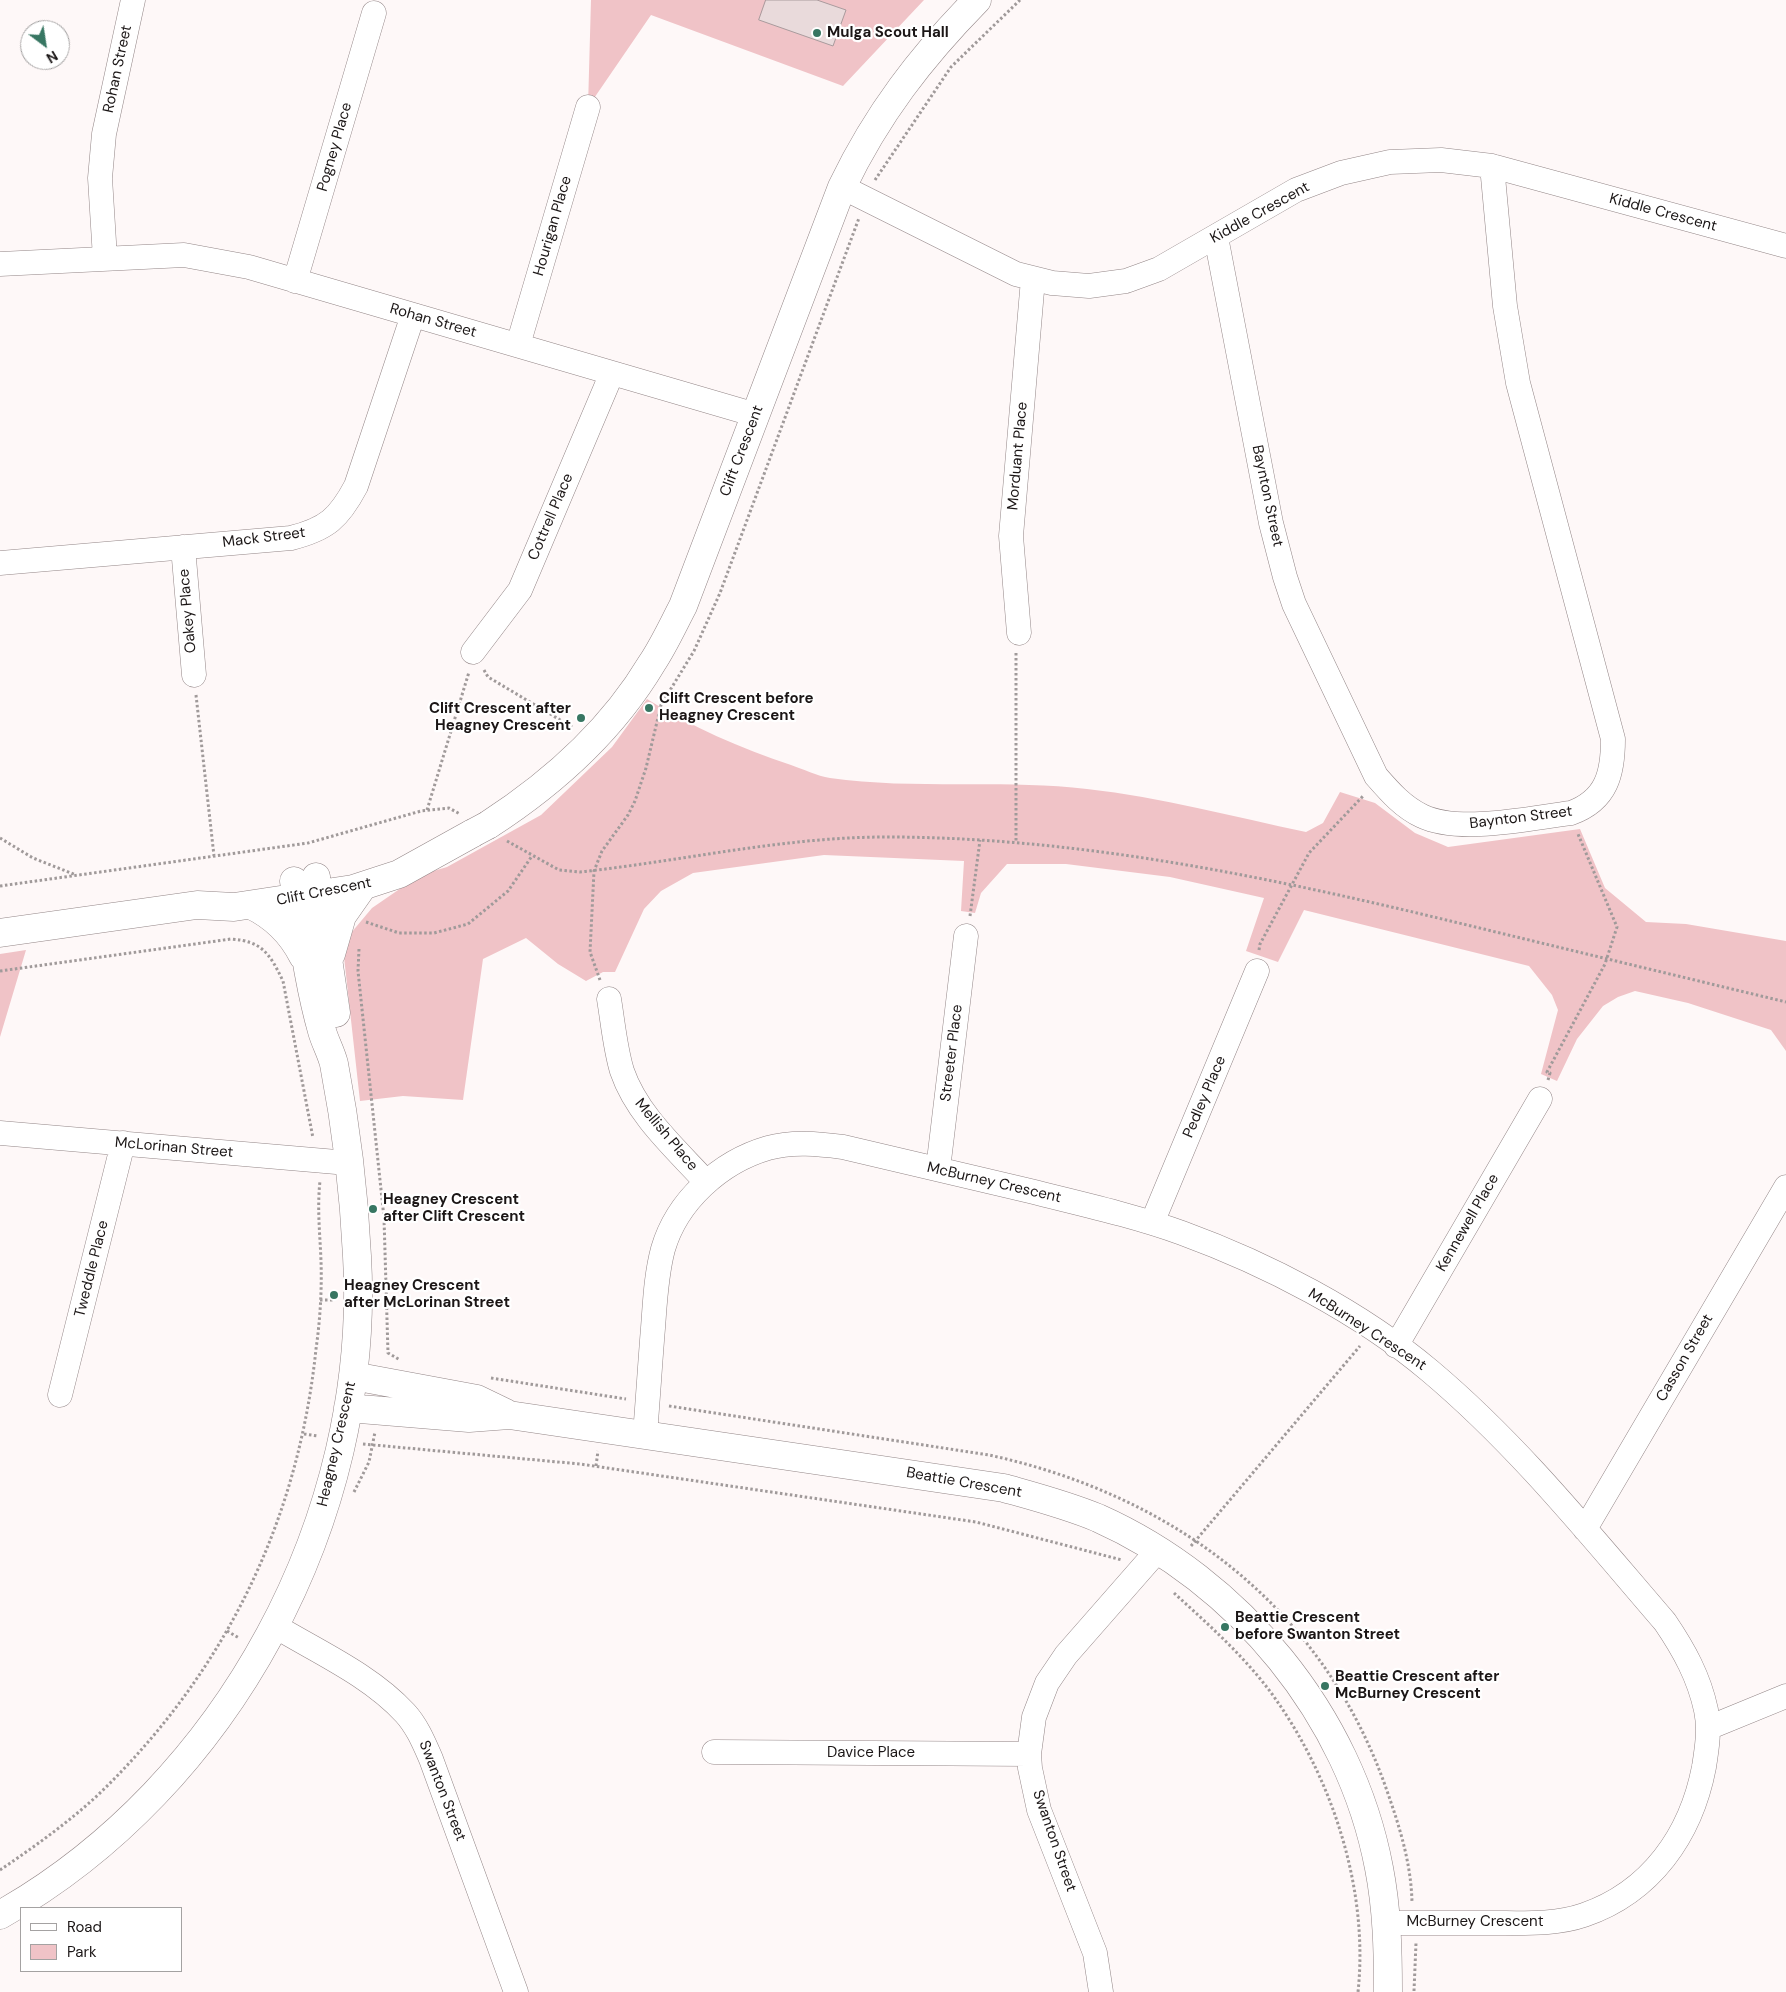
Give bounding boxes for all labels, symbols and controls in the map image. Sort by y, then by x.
north arrow [20,20,70,70]
street label: Rohan Street [100,23,136,115]
place label: Mulga Scout Hall [827,24,949,42]
marker: Mulga Scout Hall [811,27,823,39]
text: N [43,47,61,67]
street label: Pogney Place [314,100,356,194]
street label: Hourigan Place [530,174,576,278]
street label: Kiddle Crescent [1207,178,1313,248]
street label: Kiddle Crescent [1607,190,1719,236]
street label: Rohan Street [388,300,478,342]
street label: Morduant Place [1004,401,1032,511]
street label: Clift Crescent [716,403,768,499]
street label: Baynton Street [1247,443,1287,549]
street label: Cottrell Place [525,471,577,563]
street label: Mack Street [222,524,306,552]
street label: Oakey Place [175,568,201,654]
place label: Clift Crescent before Heagney Crescent [659,690,814,725]
place label: Clift Crescent after Heagney Crescent [429,700,571,735]
marker: Clift Crescent before Heagney Crescent [643,702,655,714]
marker: Clift Crescent after Heagney Crescent [575,712,587,724]
street label: Baynton Street [1468,803,1574,833]
street label: Clift Crescent [275,874,373,910]
street label: Streeter Place [937,1003,967,1103]
street label: Pedley Place [1180,1053,1230,1141]
street label: Mellish Place [631,1095,701,1175]
street label: McLorinan Street [114,1134,234,1162]
street label: McBurney Crescent [925,1159,1063,1207]
street label: Kennewell Place [1433,1171,1503,1275]
place label: Heagney Crescent after Clift Crescent [383,1191,525,1226]
marker: Heagney Crescent after Clift Crescent [367,1203,379,1215]
street label: Tweddle Place [71,1219,113,1319]
place label: Heagney Crescent after McLorinan Street [344,1277,510,1312]
street label: McBurney Crescent [1305,1285,1429,1375]
marker: Heagney Crescent after McLorinan Street [328,1289,340,1301]
street label: Casson Street [1653,1311,1717,1405]
street label: Heagney Crescent [314,1380,360,1508]
street label: Beattie Crescent [905,1464,1023,1502]
place label: Beattie Crescent before Swanton Street [1235,1609,1400,1644]
marker: Beattie Crescent before Swanton Street [1219,1621,1231,1633]
place label: Beattie Crescent after McBurney Crescent [1335,1668,1499,1703]
marker: Beattie Crescent after McBurney Crescent [1319,1680,1331,1692]
street label: Swanton Street [415,1738,469,1844]
street label: Davice Place [827,1744,915,1762]
street label: Swanton Street [1028,1788,1080,1894]
legend [20,1907,182,1972]
street label: McBurney Crescent [1406,1913,1544,1931]
text: Road [67,1917,102,1937]
text: Park [67,1942,97,1962]

